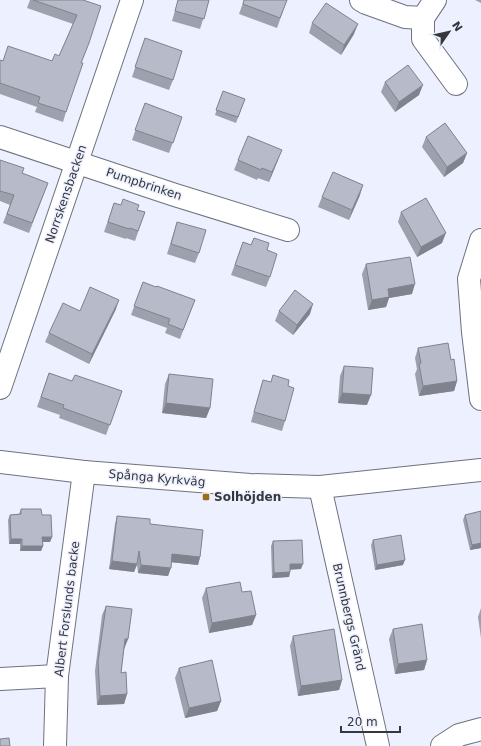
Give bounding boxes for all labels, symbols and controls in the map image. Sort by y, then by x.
north arrow [429,12,469,52]
text: N [449,19,465,34]
street label: Norrskensbacken [43,143,89,245]
street label: Pumpbrinken [104,165,184,203]
street label: Spånga Kyrkväg [108,467,206,489]
place label: Solhöjden [214,490,281,504]
marker: Solhöjden [201,492,211,502]
street label: Albert Forslunds backe [52,540,82,678]
street label: Brunnbergs Gränd [330,562,368,672]
scale bar [341,708,400,734]
text: 20 m [347,715,378,729]

